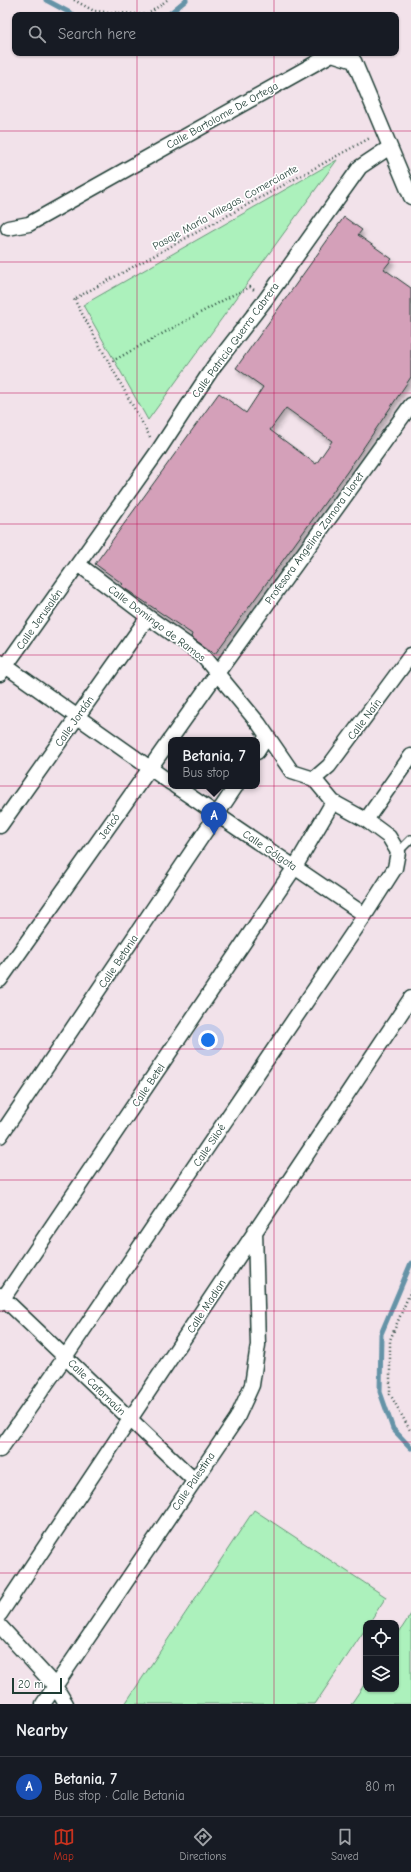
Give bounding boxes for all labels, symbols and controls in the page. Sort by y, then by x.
search box [12,12,399,56]
icon: search [26,23,48,45]
text: Search here [58,25,136,43]
street label: Calle Bartolome De Ortega [164,79,280,152]
street label: Pasaje María Villegas, Comerciante [150,162,300,253]
street label: Calle Patricia Guerra Cabrera [189,280,282,401]
street label: Profesora Angelina Zamora Lloret [262,469,367,607]
street label: Calle Domingo de Ramos [105,582,208,665]
street label: Calle Jerusalén [14,586,65,652]
street label: Calle Jordán [52,693,97,749]
street label: Calle Naín [345,696,384,742]
popup [168,737,260,789]
text: Betania, 7 [182,747,246,765]
text: Bus stop [182,765,229,780]
pin: A [201,802,227,835]
street label: Jericó [96,811,123,842]
street label: Calle Gólgota [240,828,299,873]
street label: Calle Betania [96,932,141,990]
your location [198,1030,218,1050]
street label: Calle Betel [129,1061,168,1109]
street label: Calle Siloé [190,1121,229,1169]
street label: Calle Madian [184,1277,229,1336]
street label: Calle Cafarnaún [65,1357,128,1418]
street label: Calle Palestina [169,1450,218,1513]
map controls [363,1620,399,1692]
button: locate [363,1620,399,1656]
button: layers [363,1656,399,1692]
scale bar [12,1676,62,1695]
text: 20 m [18,1678,43,1691]
text: Nearby [16,1721,67,1740]
text: Betania, 7 [54,1770,117,1788]
text: A [25,1779,33,1794]
text: 80 m [365,1779,395,1794]
text: Bus stop · Calle Betania [54,1788,185,1803]
tab: Map [53,1826,75,1863]
tab: Directions [180,1826,226,1863]
tab: Saved [331,1826,358,1863]

